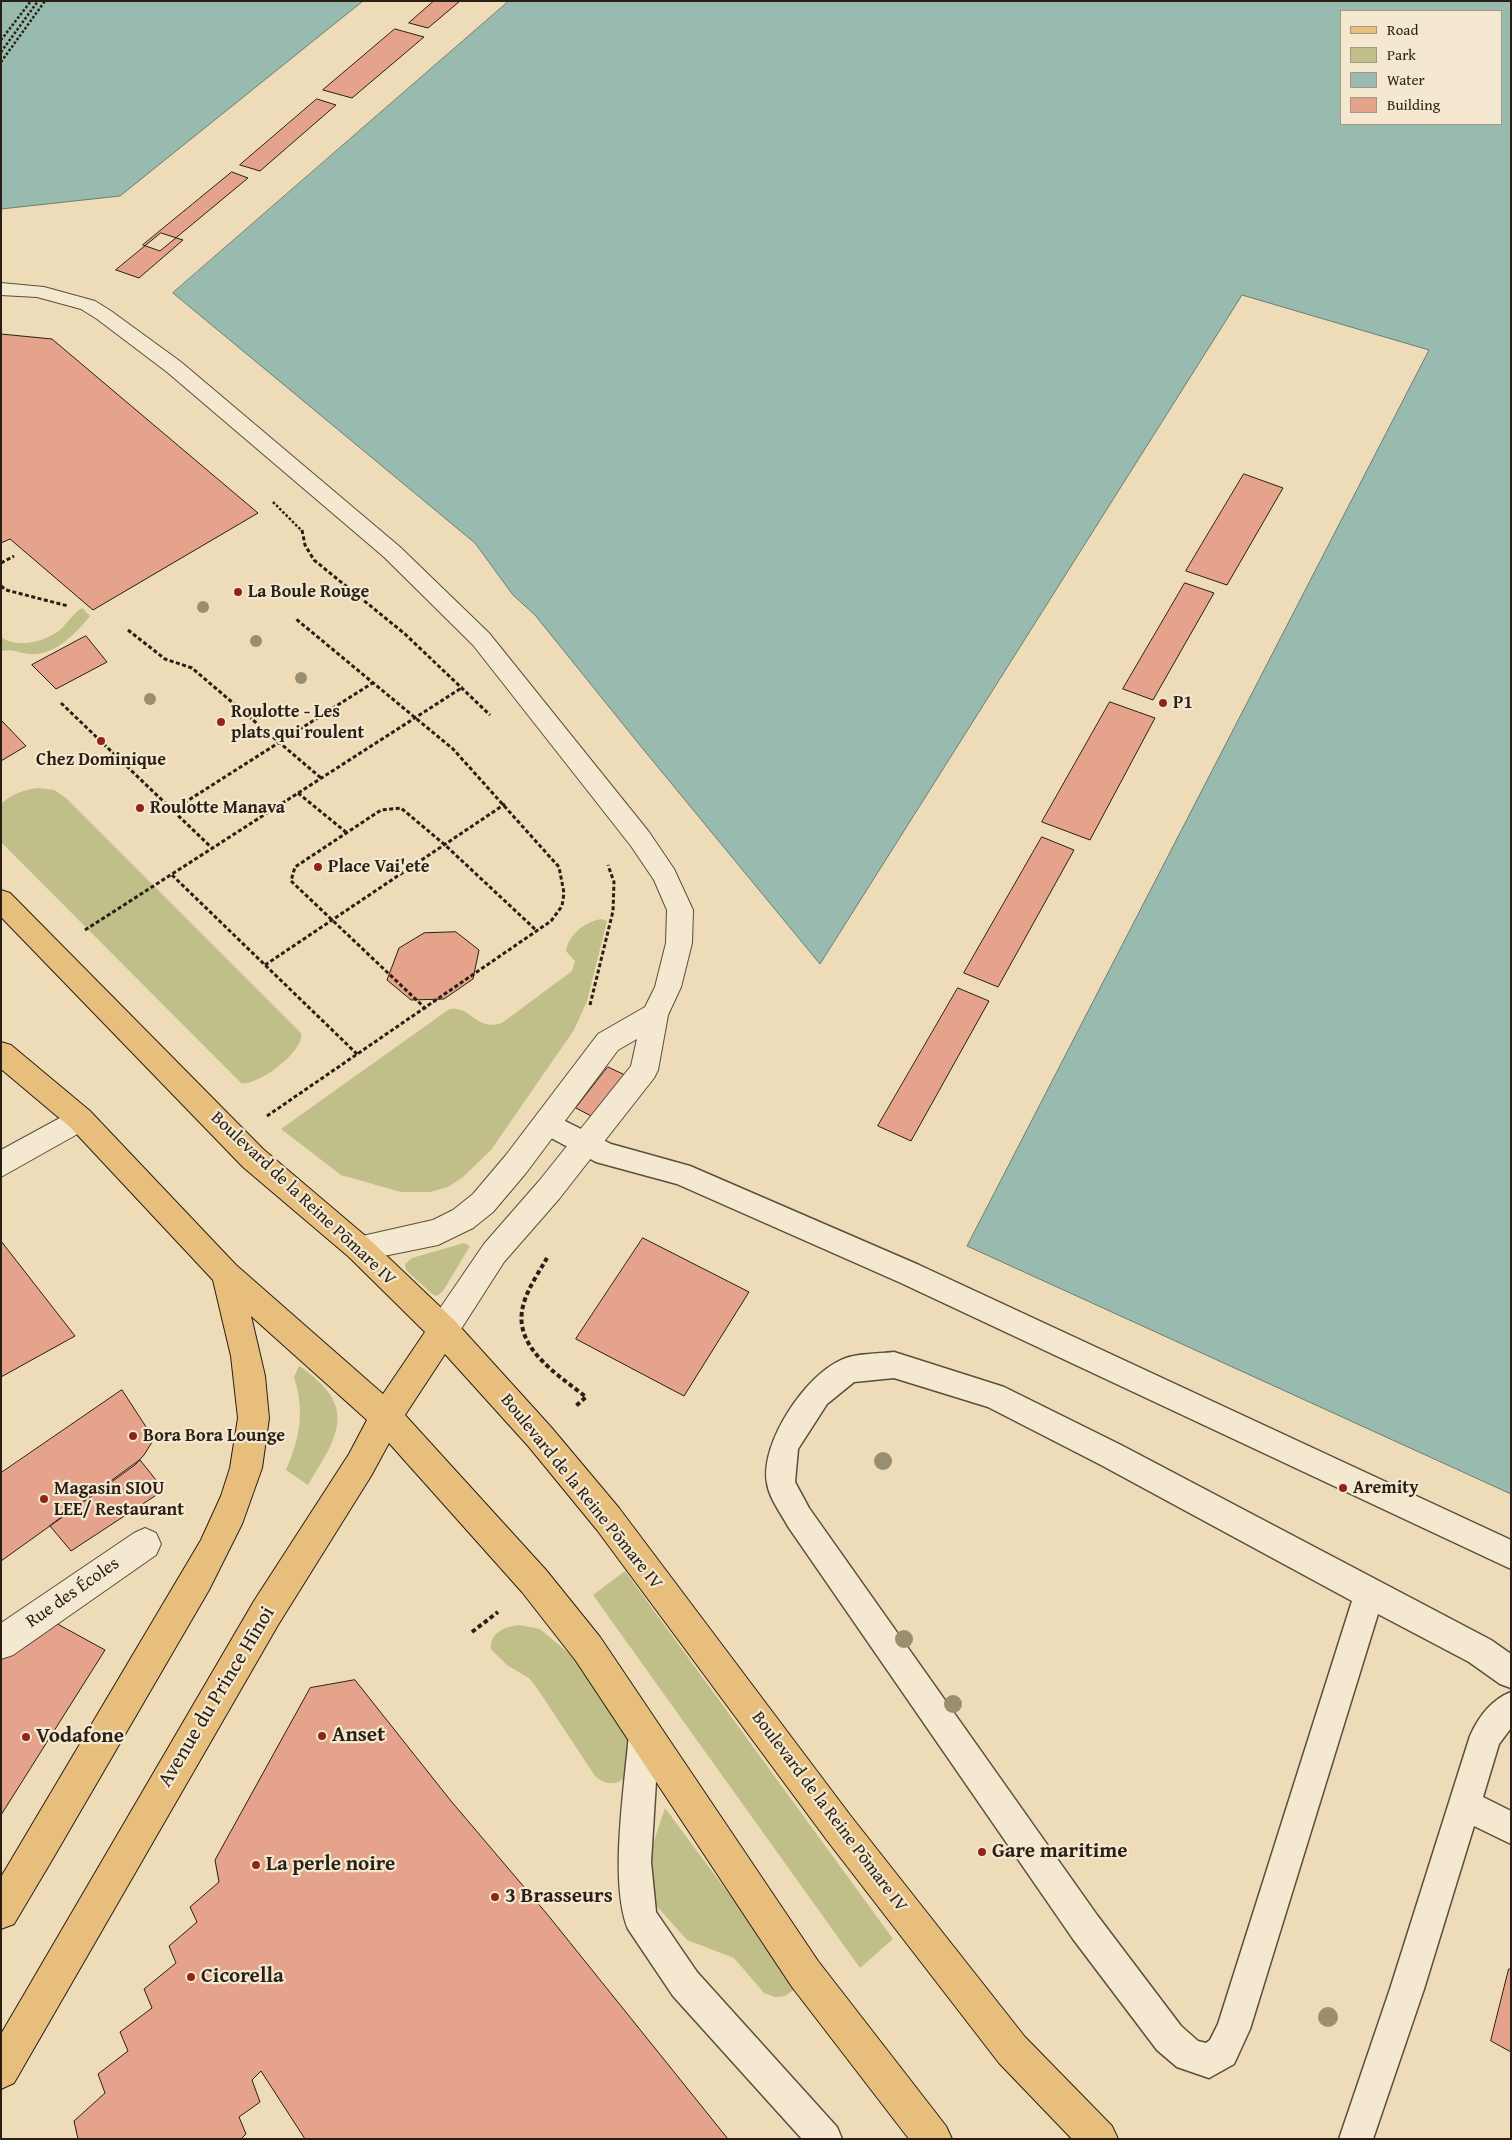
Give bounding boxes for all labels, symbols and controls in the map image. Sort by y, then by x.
legend [1340,10,1502,125]
text: Road [1387,19,1418,40]
text: Park [1387,44,1416,65]
text: Water [1387,69,1425,90]
text: Building [1387,94,1440,115]
place label: La Boule Rouge [248,581,369,603]
marker: La Boule Rouge [232,586,244,598]
place label: P1 [1173,692,1193,714]
marker: P1 [1157,697,1169,709]
place label: Roulotte - Les plats qui roulent [231,701,364,744]
marker: Roulotte - Les plats qui roulent [215,716,227,728]
marker: Chez Dominique [95,735,107,747]
place label: Chez Dominique [36,749,166,771]
place label: Roulotte Manava [150,797,285,819]
marker: Roulotte Manava [134,802,146,814]
place label: Place Vai'ete [328,856,430,878]
marker: Place Vai'ete [312,861,324,873]
street label: Boulevard de la Reine Pōmare IV [206,1107,400,1291]
street label: Boulevard de la Reine Pōmare IV [495,1390,667,1594]
place label: Bora Bora Lounge [143,1425,285,1447]
marker: Bora Bora Lounge [127,1430,139,1442]
place label: Aremity [1353,1477,1418,1499]
place label: Magasin SIOU LEE/ Restaurant [54,1478,184,1520]
marker: Aremity [1337,1482,1349,1494]
marker: Magasin SIOU LEE/ Restaurant [38,1493,50,1505]
street label: Rue des Écoles [22,1553,124,1633]
street label: Avenue du Prince Hīnoi [153,1602,281,1792]
street label: Boulevard de la Reine Pōmare IV [747,1707,911,1917]
place label: Anset [332,1723,385,1749]
place label: Vodafone [36,1724,124,1750]
marker: Anset [316,1730,328,1742]
marker: Vodafone [20,1731,32,1743]
place label: Gare maritime [992,1839,1127,1865]
marker: Gare maritime [976,1846,988,1858]
place label: La perle noire [266,1852,395,1878]
marker: La perle noire [250,1859,262,1871]
place label: 3 Brasseurs [505,1884,613,1910]
marker: 3 Brasseurs [489,1891,501,1903]
place label: Cicorella [201,1964,284,1990]
marker: Cicorella [185,1971,197,1983]

